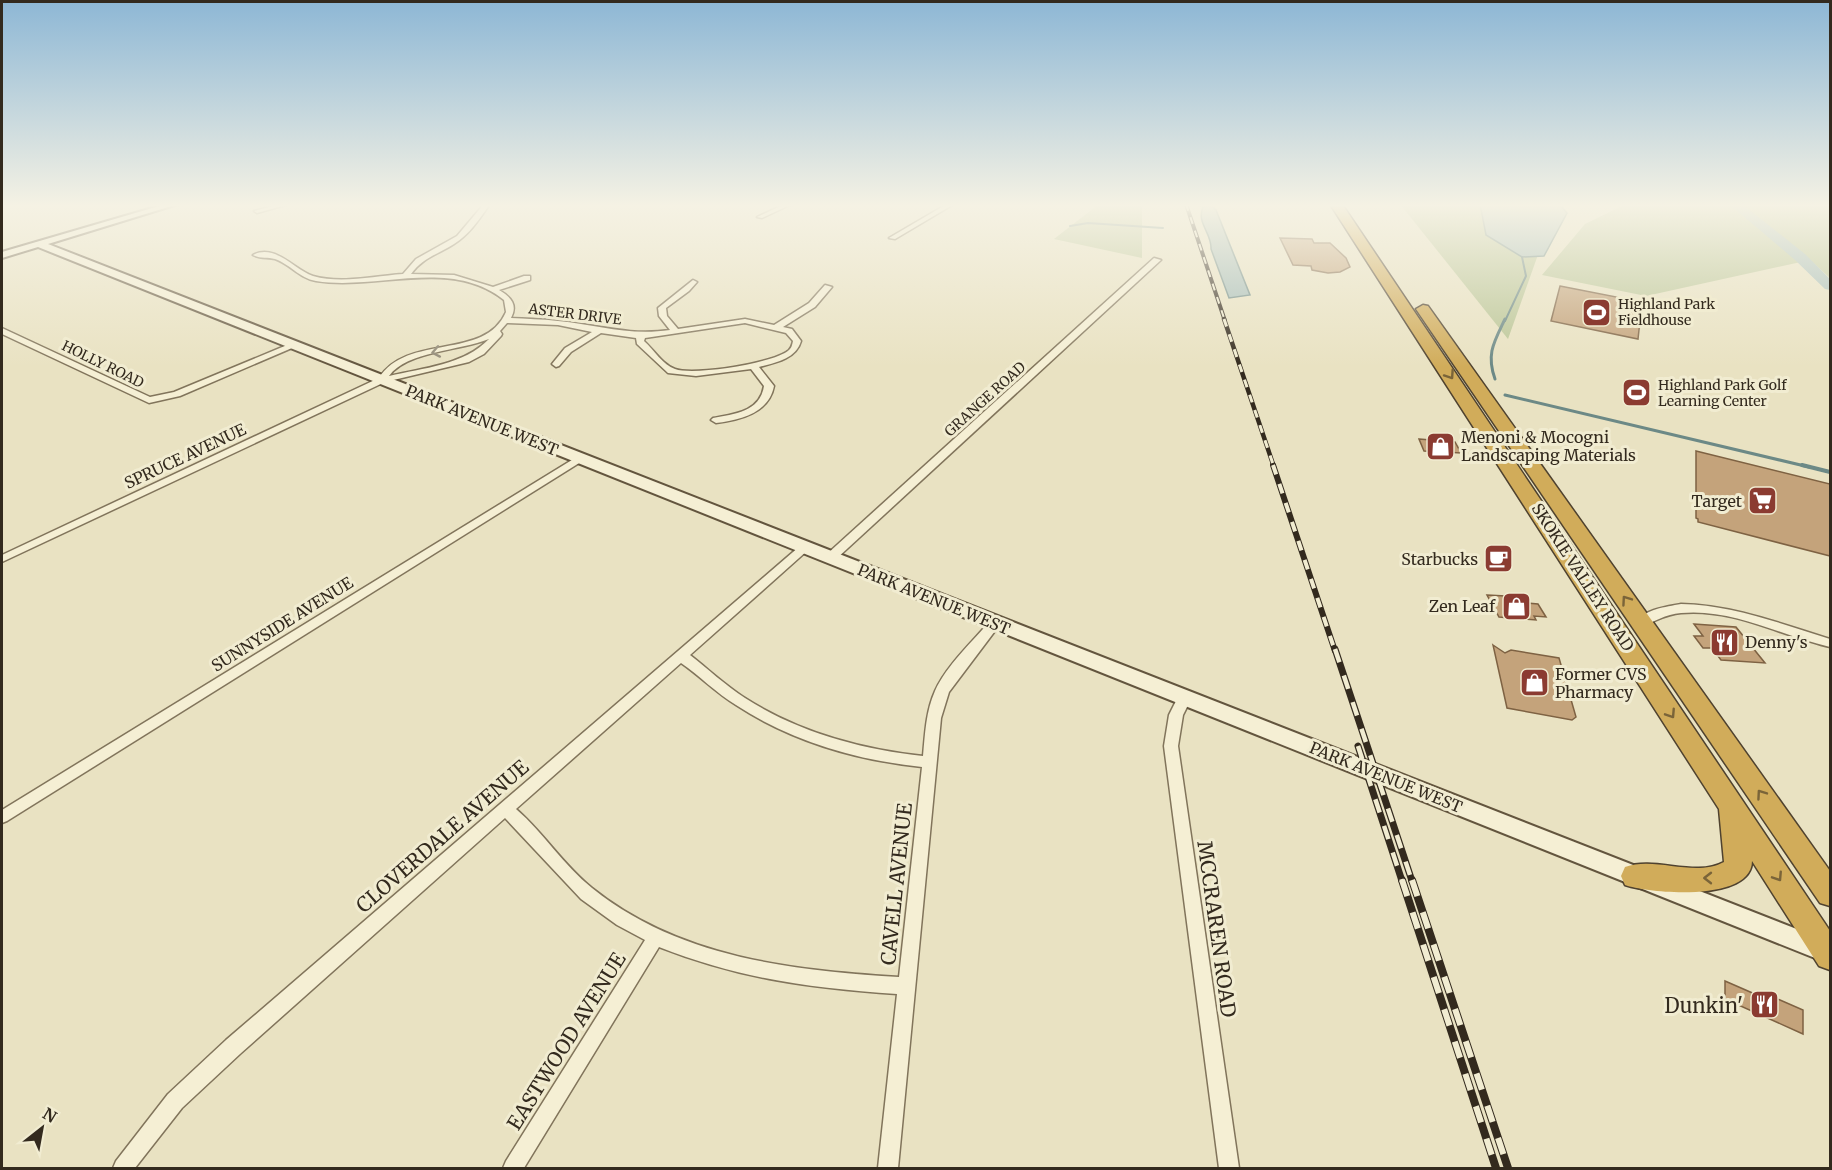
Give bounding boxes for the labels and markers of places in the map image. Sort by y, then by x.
place label: Highland Park Fieldhouse [1618,295,1715,329]
sports icon: Highland Park Fieldhouse [1581,296,1613,328]
place label: Highland Park Golf Learning Center [1658,376,1787,410]
sports icon: Highland Park Golf Learning Center [1621,377,1653,409]
place label: Menoni & Mocogni Landscaping Materials [1461,427,1636,465]
shop icon: Menoni & Mocogni Landscaping Materials [1424,430,1456,462]
supermarket icon: Target [1747,485,1779,517]
place label: Target [1692,491,1743,511]
cafe icon: Starbucks [1483,543,1515,575]
place label: Starbucks [1401,549,1478,569]
shop icon: Zen Leaf [1500,590,1532,622]
place label: Zen Leaf [1429,596,1496,616]
restaurant icon: Denny's [1708,626,1740,658]
place label: Denny's [1745,632,1808,652]
place label: Former CVS Pharmacy [1555,664,1647,702]
shop icon: Former CVS Pharmacy [1518,667,1550,699]
restaurant icon: Dunkin' [1748,989,1780,1021]
place label: Dunkin' [1664,993,1743,1018]

